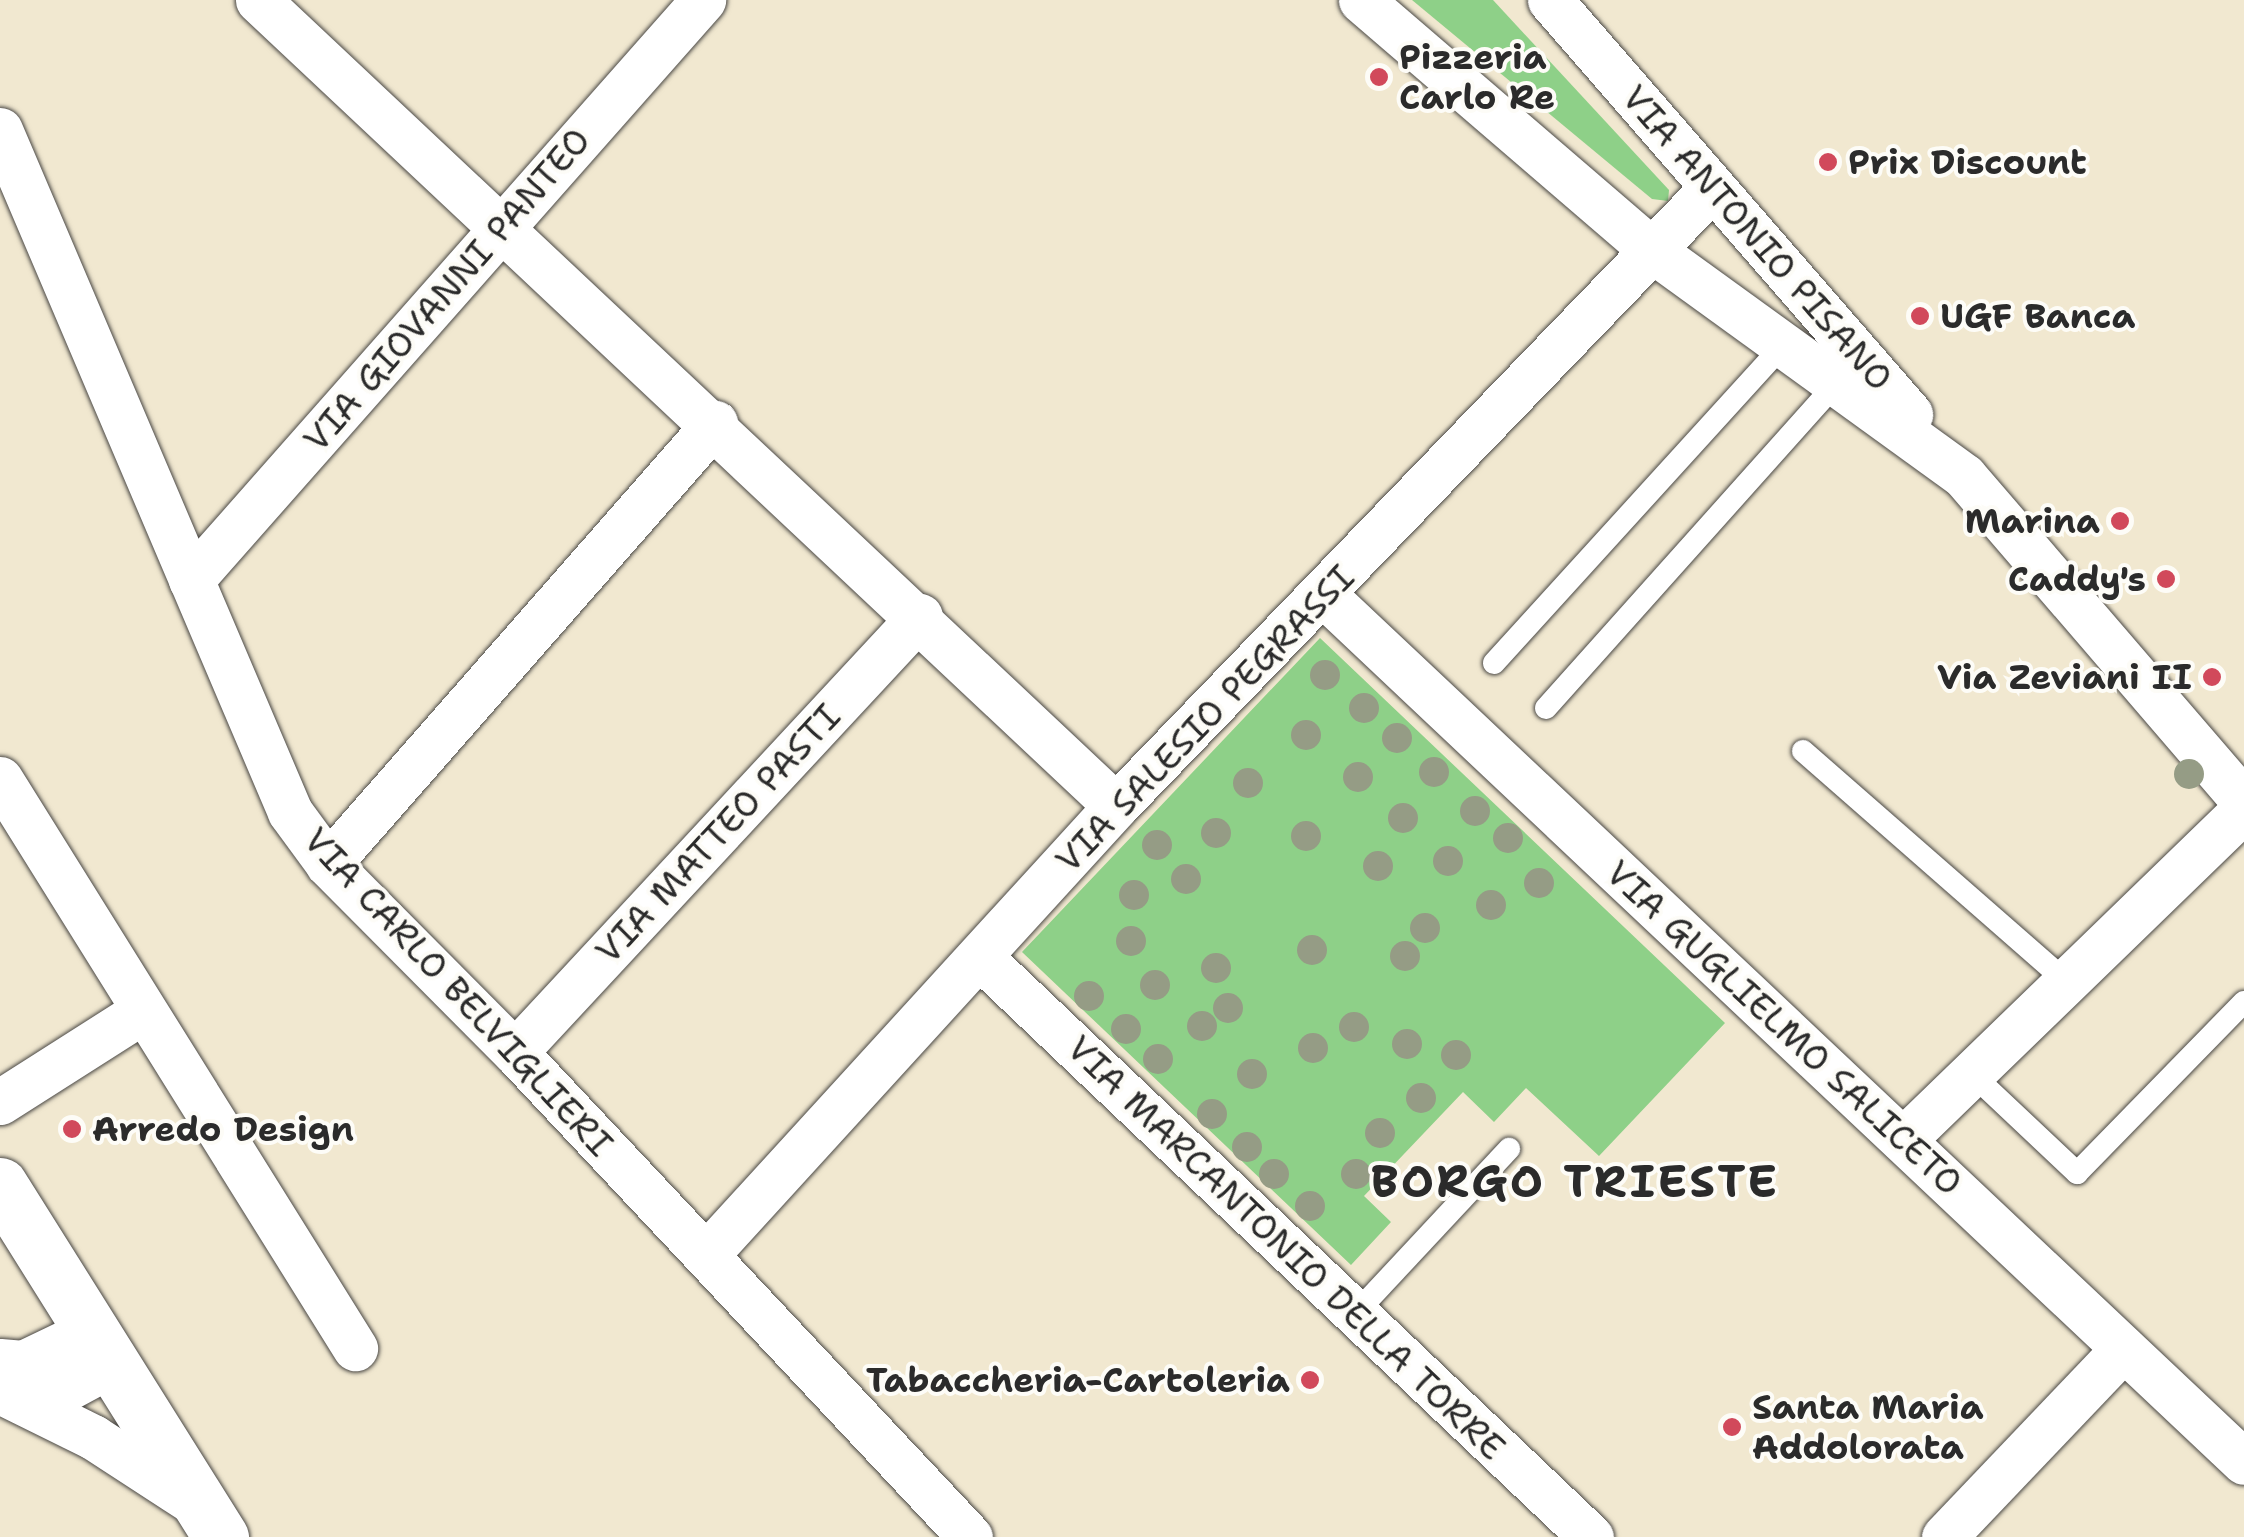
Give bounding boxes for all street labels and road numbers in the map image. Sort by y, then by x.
street label: VIA ANTONIO PISANO [1613,77,1901,399]
street label: VIA GIOVANNI PANTEO [295,120,599,460]
street label: VIA SALESIO PEGRASSI [1047,557,1363,881]
street label: VIA MATTEO PASTI [587,696,849,972]
street label: VIA CARLO BELVIGLIERI [295,819,621,1165]
street label: VIA GUGLIELMO SALICETO [1597,852,1971,1204]
street label: VIA MARCANTONIO DELLA TORRE [1058,1027,1514,1469]

